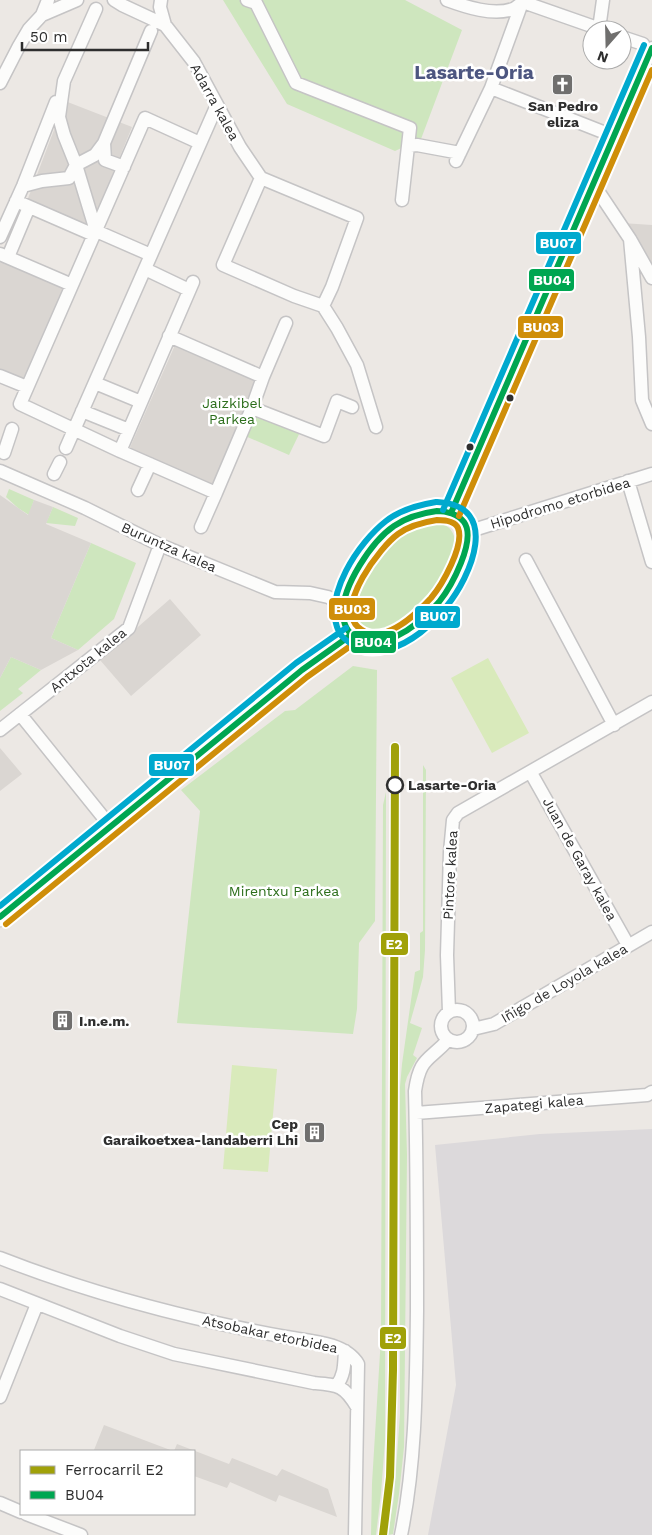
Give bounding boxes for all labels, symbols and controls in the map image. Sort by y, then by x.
scale bar [22,20,149,52]
north arrow [582,20,632,70]
text: 50 m [30,28,67,46]
text: N [595,48,610,67]
street label: Adarra kalea [187,61,243,143]
district label: Lasarte-Oria [414,61,534,84]
church icon: San Pedro eliza [551,72,575,96]
place label: San Pedro eliza [528,98,598,130]
line badge: BU07 [535,231,582,255]
text: BU07 [540,235,577,251]
line badge: BU04 [528,268,575,292]
text: BU04 [533,272,571,288]
line badge: BU03 [517,315,564,339]
text: BU03 [523,319,559,335]
unlabelled marker [505,393,515,403]
park label: Jaizkibel Parkea [202,395,263,427]
unlabelled marker [465,442,475,452]
street label: Hipodromo etorbidea [488,474,632,532]
street label: Buruntza kalea [119,519,219,575]
line badge: BU03 [328,597,376,621]
text: BU03 [334,601,370,617]
line badge: BU07 [414,605,461,629]
text: BU07 [420,608,457,624]
street label: Antxota kalea [47,624,129,696]
line badge: BU04 [350,630,397,654]
text: BU04 [354,634,392,650]
line badge: BU07 [148,753,195,777]
text: BU07 [154,757,191,773]
marker: Lasarte-Oria [386,776,404,794]
place label: Lasarte-Oria [408,777,497,793]
street label: Juan de Garay kalea [540,795,621,923]
street label: Pintore kalea [440,830,460,920]
park label: Mirentxu Parkea [229,883,339,899]
line badge: E2 [380,932,409,956]
text: E2 [385,936,403,952]
street label: Iñigo de Loyola kalea [498,940,630,1026]
building icon: I.n.e.m. [51,1009,75,1033]
place label: I.n.e.m. [79,1013,129,1029]
street label: Zapategi kalea [484,1092,584,1116]
place label: Cep Garaikoetxea-landaberri Lhi [103,1116,298,1148]
building icon: Cep Garaikoetxea-landaberri Lhi [302,1120,326,1144]
street label: Atsobakar etorbidea [201,1312,339,1356]
line badge: E2 [379,1326,407,1350]
text: E2 [384,1330,402,1346]
legend [20,1450,195,1515]
text: Ferrocarril E2 [65,1461,164,1479]
text: BU04 [65,1486,104,1504]

